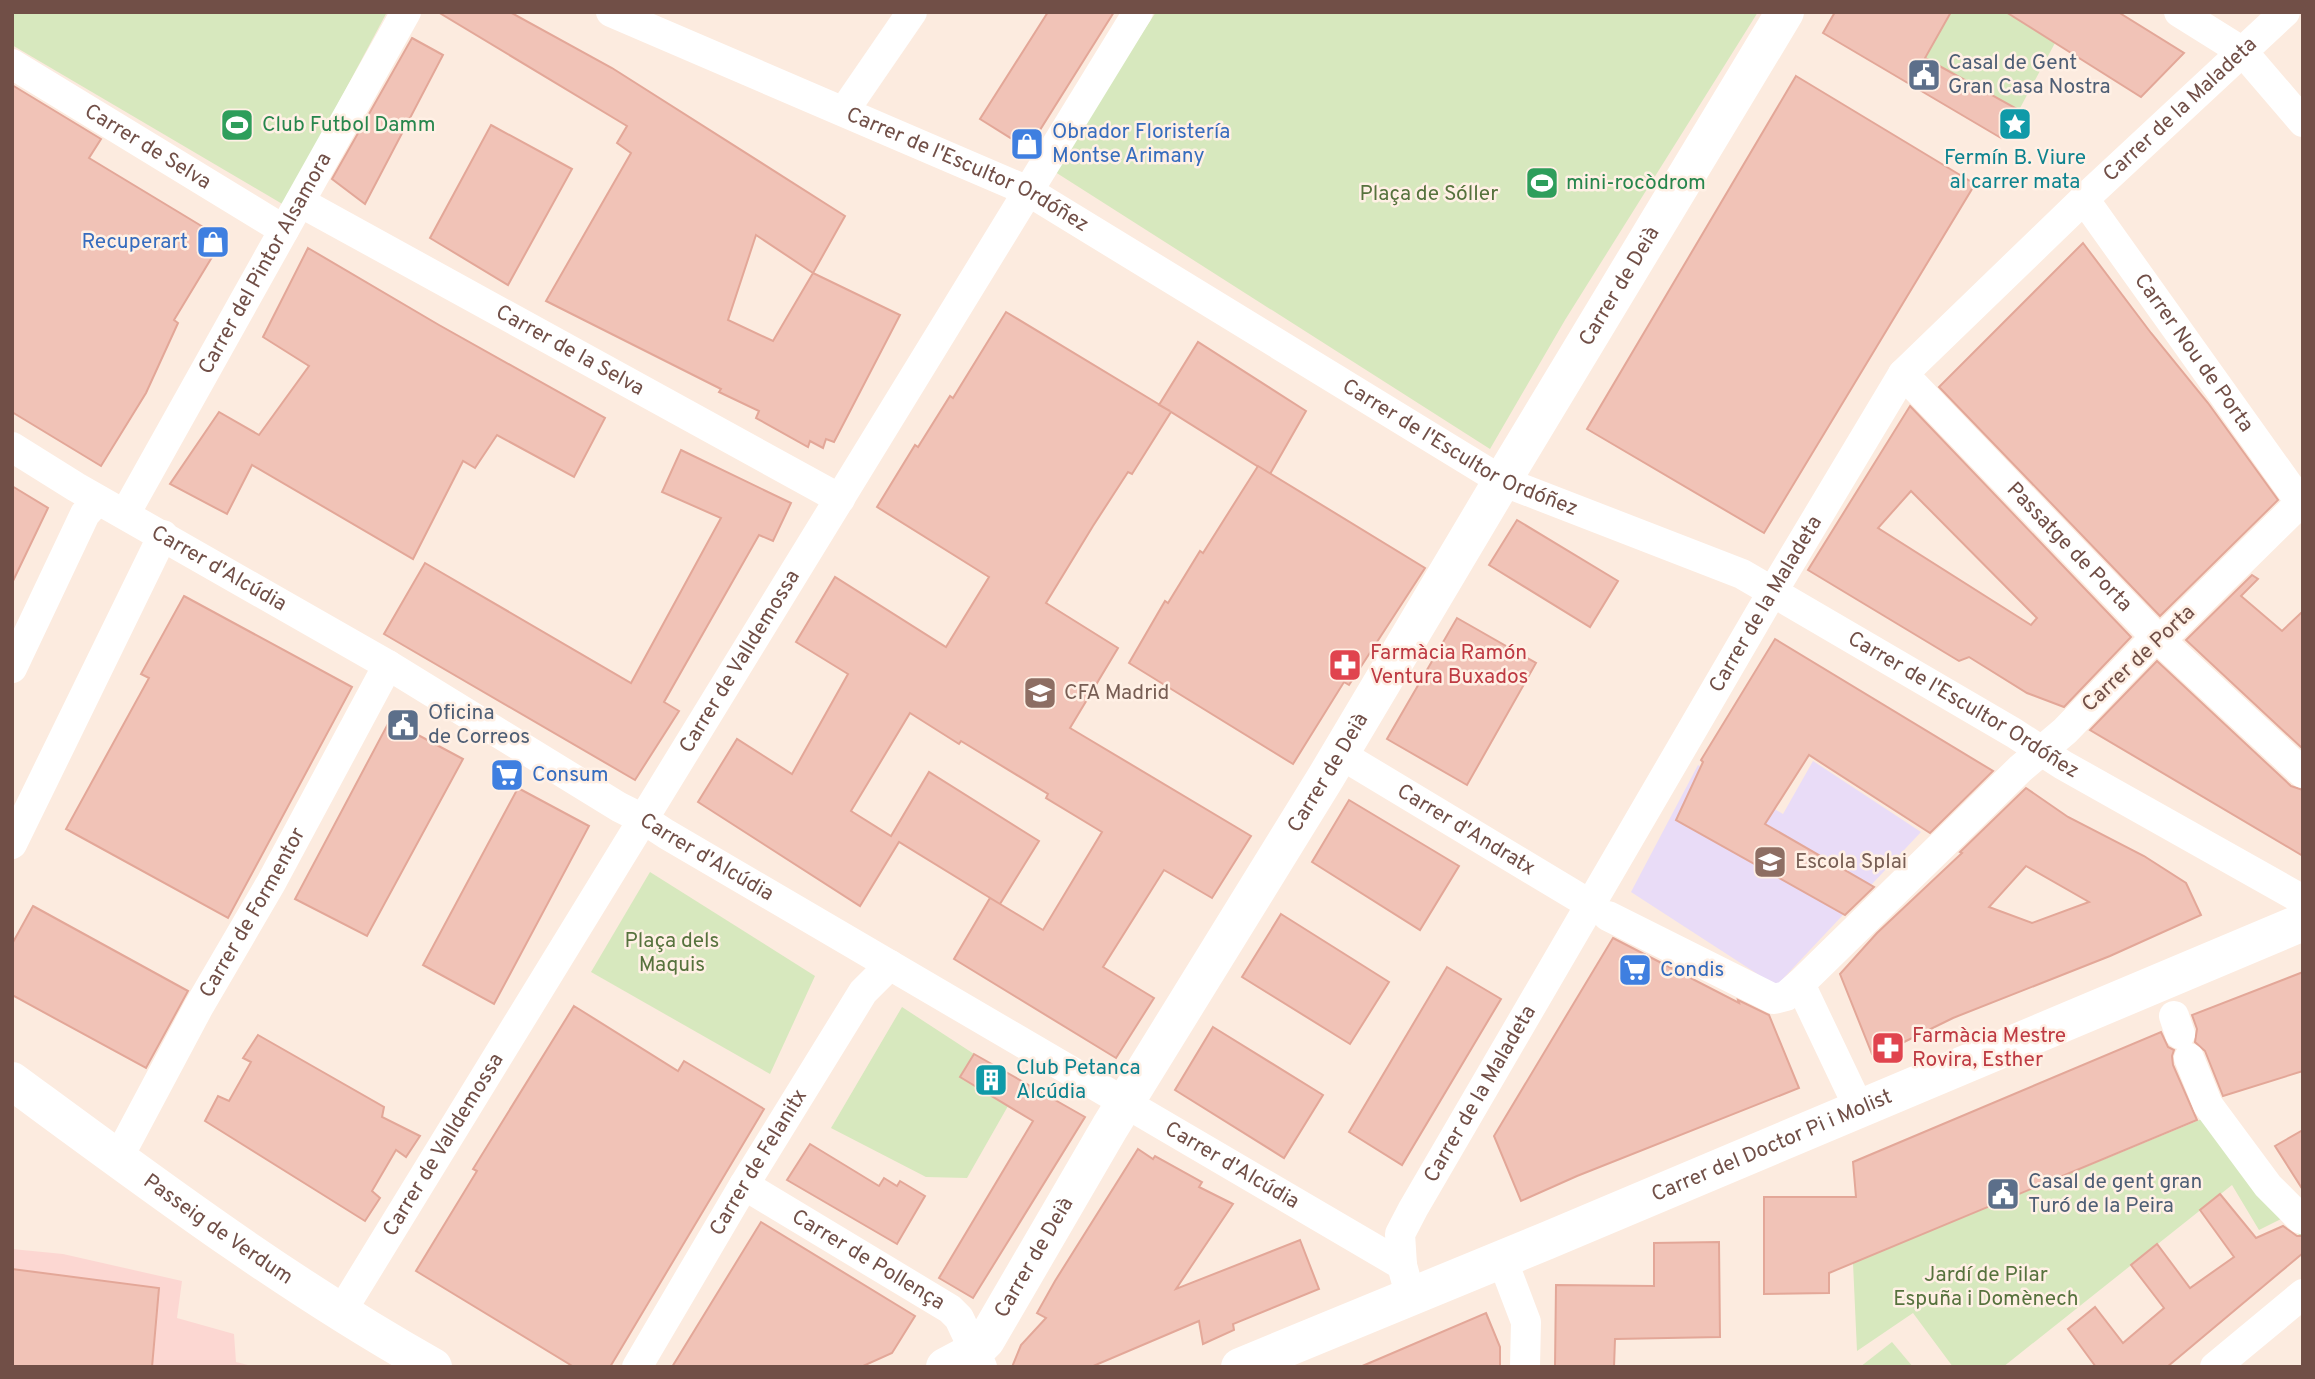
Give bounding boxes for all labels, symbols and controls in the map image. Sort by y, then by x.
street label: Carrer de la Maladeta [2097,31,2263,188]
place label: Casal de Gent Gran Casa Nostra [1948,50,2110,101]
public building icon: Casal de Gent Gran Casa Nostra [1905,56,1943,94]
street label: Carrer de Selva [79,98,216,196]
street label: Carrer de l'Escultor Ordóñez [842,101,1094,238]
place icon: Fermín B. Viure al carrer mata [1996,105,2034,143]
sports icon: Club Futbol Damm [218,106,256,144]
place label: Club Futbol Damm [262,112,435,139]
place label: Obrador Floristería Montse Arimany [1052,119,1230,170]
shop icon: Obrador Floristería Montse Arimany [1008,125,1046,163]
place label: Fermín B. Viure al carrer mata [1944,145,2086,196]
street label: Carrer del Pintor Alsamora [192,148,338,379]
sports icon: mini-rocòdrom [1523,164,1561,202]
place label: mini-rocòdrom [1566,170,1706,197]
park label: Plaça de Sóller [1360,181,1499,208]
street label: Carrer de Deià [1573,222,1666,351]
shop icon: Recuperart [194,223,232,261]
place label: Recuperart [81,229,188,256]
street label: Carrer Nou de Porta [2128,268,2260,438]
street label: Carrer de la Selva [491,299,649,402]
street label: Carrer de l'Escultor Ordóñez [1337,373,1582,523]
street label: Passatge de Porta [2001,476,2138,618]
street label: Carrer de la Maladeta [1703,511,1828,697]
street label: Carrer d'Alcúdia [146,519,291,618]
street label: Carrer de Valldemossa [673,565,806,758]
street label: Carrer de Porta [2077,600,2201,718]
street label: Carrer de l'Escultor Ordóñez [1843,625,2084,785]
place label: Farmàcia Ramón Ventura Buxados [1370,640,1528,691]
pharmacy icon: Farmàcia Ramón Ventura Buxados [1326,646,1364,684]
school or university icon: CFA Madrid [1021,674,1059,712]
place label: CFA Madrid [1064,680,1169,707]
place label: Oficina de Correos [428,700,530,751]
public building icon: Oficina de Correos [384,706,422,744]
street label: Carrer de Deià [1281,708,1375,838]
supermarket icon: Consum [488,756,526,794]
place label: Consum [532,762,609,789]
street label: Carrer d'Andratx [1392,778,1540,882]
street label: Carrer d'Alcúdia [634,807,779,908]
street label: Carrer de Formentor [193,823,312,1003]
school or university icon: Escola Splai [1751,843,1789,881]
place label: Escola Splai [1795,849,1907,876]
park label: Plaça dels Maquis [625,928,719,979]
supermarket icon: Condis [1616,951,1654,989]
place label: Condis [1660,957,1724,984]
street label: Carrer de la Maladeta [1418,1000,1542,1187]
place label: Farmàcia Mestre Rovira, Esther [1912,1023,2066,1074]
pharmacy icon: Farmàcia Mestre Rovira, Esther [1869,1029,1907,1067]
street label: Carrer de Valldemossa [377,1048,510,1242]
place label: Club Petanca Alcúdia [1016,1055,1141,1106]
building icon: Club Petanca Alcúdia [972,1061,1010,1099]
street label: Carrer del Doctor Pi i Molist [1647,1083,1896,1209]
street label: Carrer de Felanitx [704,1084,814,1241]
street label: Carrer d'Alcúdia [1160,1115,1304,1215]
street label: Passeig de Verdum [138,1168,298,1291]
place label: Casal de gent gran Turó de la Peira [2028,1169,2202,1220]
public building icon: Casal de gent gran Turó de la Peira [1984,1175,2022,1213]
street label: Carrer de Deià [988,1192,1080,1323]
street label: Carrer de Pollença [787,1203,950,1316]
park label: Jardí de Pilar Espuña i Domènech [1893,1262,2079,1313]

